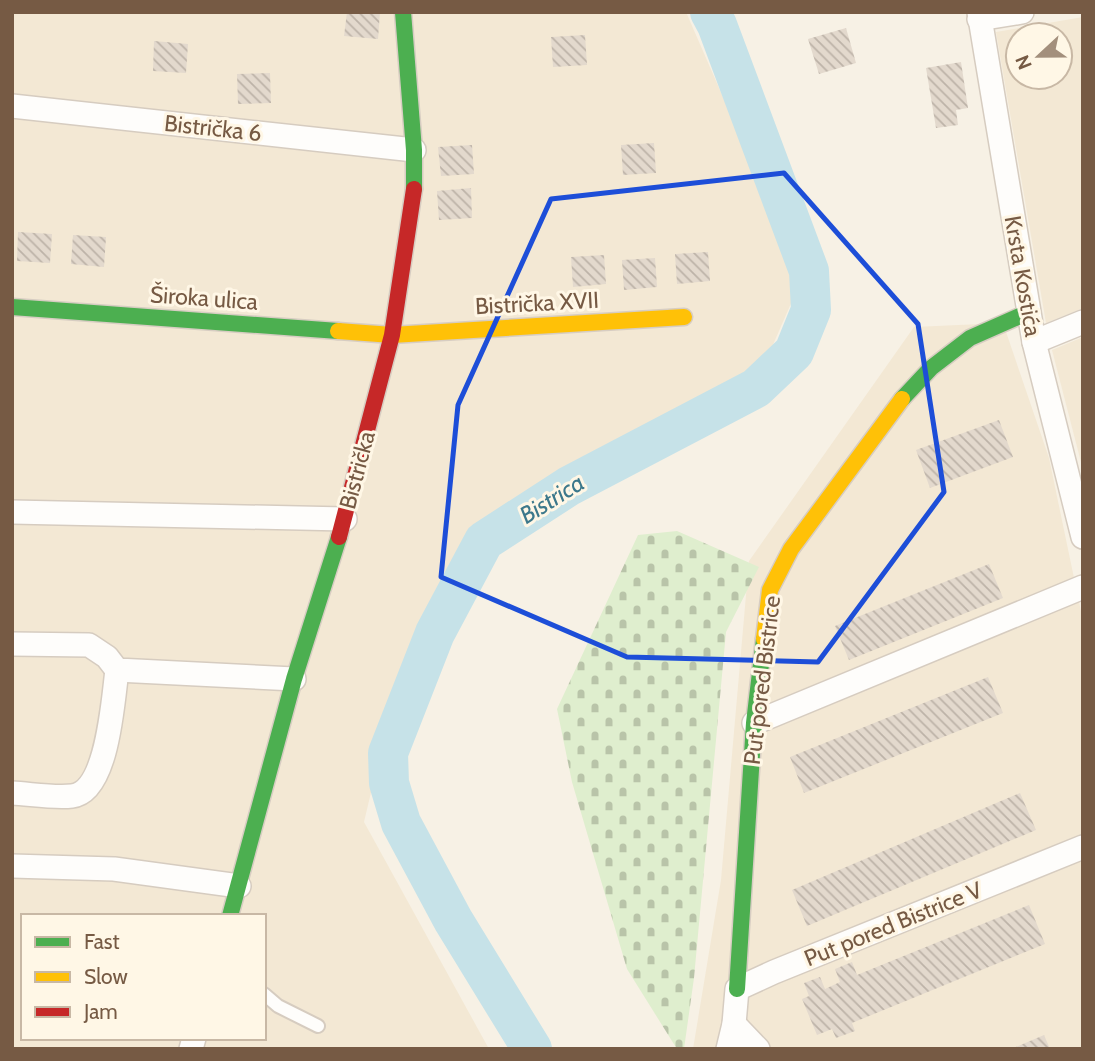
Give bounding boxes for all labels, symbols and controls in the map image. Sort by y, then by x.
north arrow [1004,21,1074,91]
text: N [1011,52,1037,73]
street label: Bistrička 6 [163,109,263,147]
street label: Krsta Kostića [999,213,1047,339]
street label: Široka ulica [149,279,259,316]
street label: Bistrička XVII [474,286,600,320]
street label: Bistrička [333,428,381,512]
water label: Bistrica [514,468,589,530]
street label: Put pored Bistrice [738,594,786,766]
street label: Put pored Bistrice V [800,876,986,972]
legend [21,914,266,1040]
text: Fast [84,929,120,954]
text: Slow [84,964,128,989]
text: Jam [83,999,118,1024]

